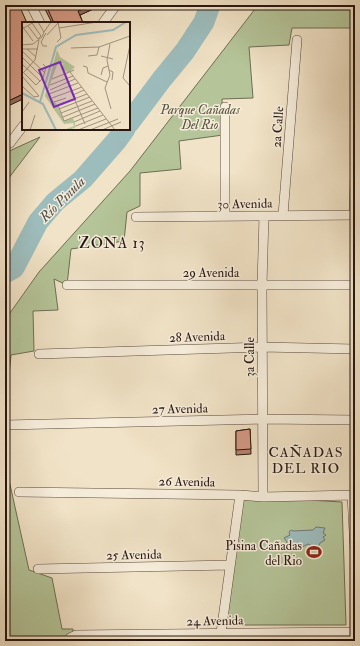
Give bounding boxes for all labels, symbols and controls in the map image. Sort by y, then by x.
inset map [22,22,130,130]
park label: Parque Cañadas Del Rio [159,102,240,133]
street label: 2a Calle [269,105,287,148]
water label: Río Pinula [35,173,89,226]
street label: 30 Avenida [217,196,273,212]
district label: ZONA 13 [78,234,146,253]
street label: 29 Avenida [183,265,240,281]
street label: 28 Avenida [169,328,226,346]
street label: 3a Calle [242,336,258,377]
street label: 27 Avenida [152,401,209,417]
district label: CAÑADAS DEL RIO [268,444,344,477]
street label: 26 Avenida [159,474,216,491]
place label: Pisina Cañadas del Rio [225,538,303,569]
sports icon: Pisina Cañadas del Rio [305,543,323,561]
street label: 25 Avenida [106,547,163,563]
street label: 24 Avenida [186,612,244,629]

